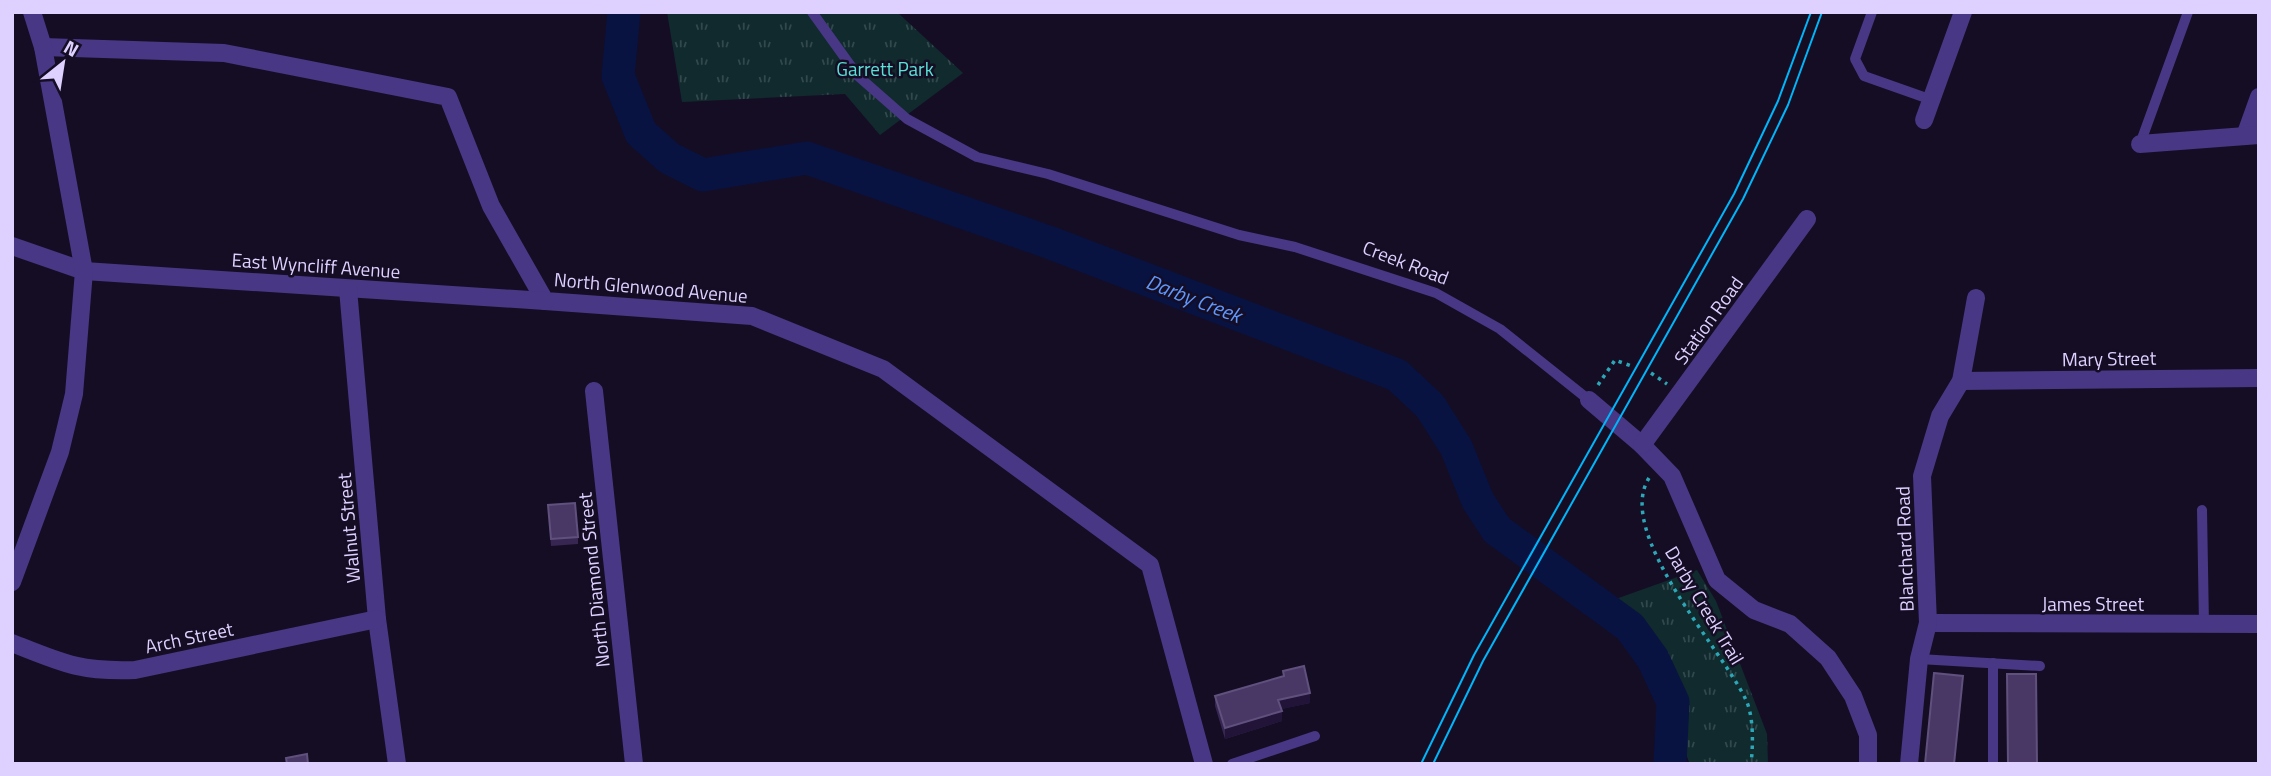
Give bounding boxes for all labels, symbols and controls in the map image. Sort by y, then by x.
north arrow [28,28,98,98]
text: N [59,32,85,64]
park label: Garrett Park [836,54,934,83]
street label: Creek Road [1359,232,1453,292]
street label: East Wyncliff Avenue [231,245,401,285]
street label: North Glenwood Avenue [553,264,749,310]
water label: Darby Creek [1142,265,1249,332]
street label: Station Road [1666,270,1750,370]
street label: Mary Street [2062,343,2157,373]
street label: Walnut Street [329,471,367,584]
street label: Blanchard Road [1887,486,1921,612]
street label: North Diamond Street [569,491,617,669]
street label: Darby Creek Trail [1658,540,1752,670]
street label: James Street [2042,589,2145,618]
street label: Arch Street [142,613,236,660]

